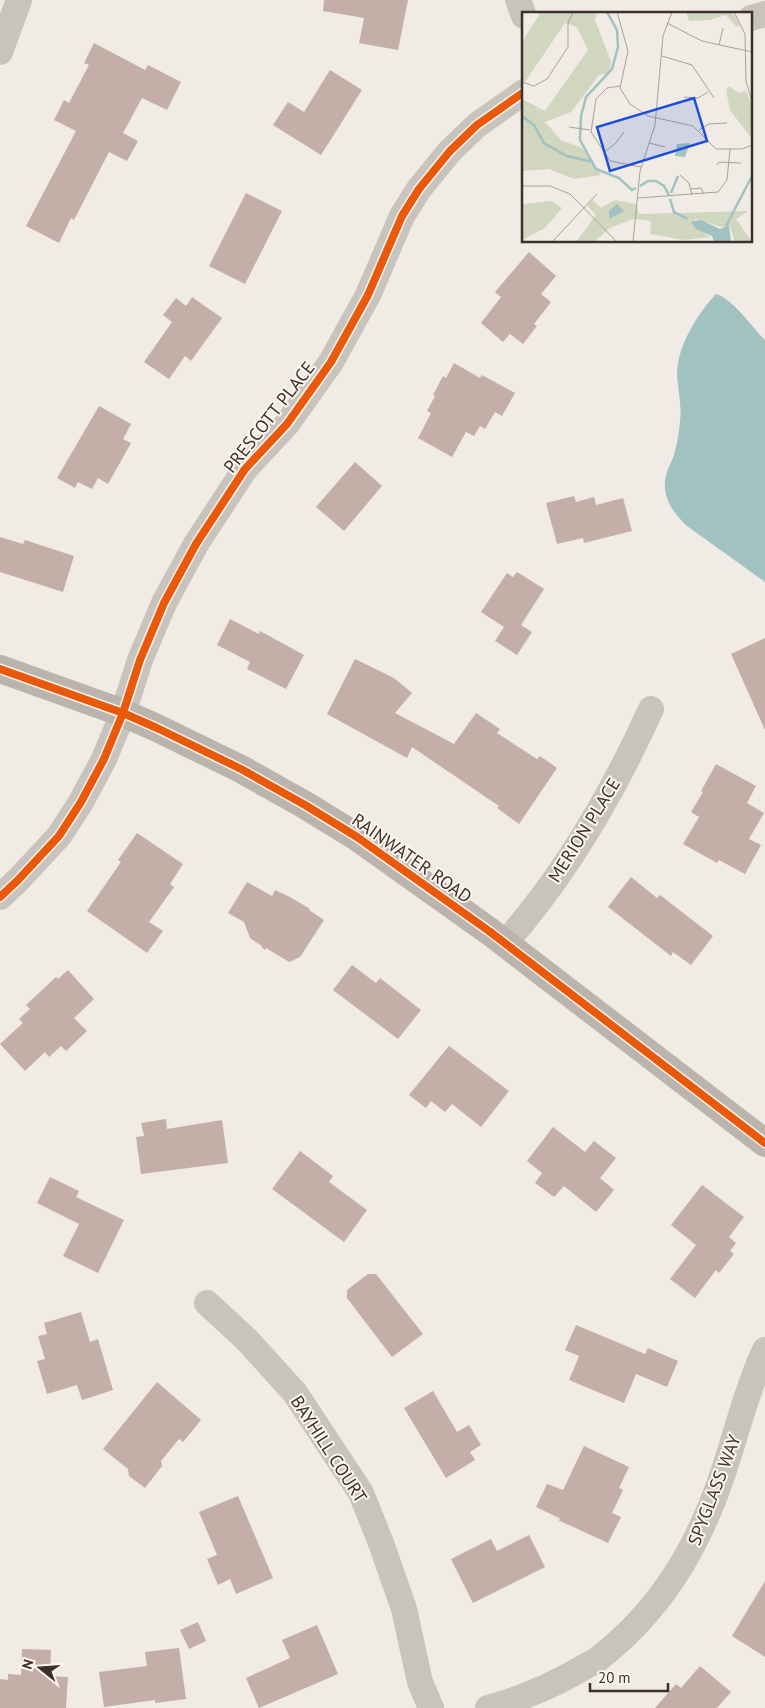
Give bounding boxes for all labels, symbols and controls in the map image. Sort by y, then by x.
inset map [522,12,752,242]
street label: PRESCOTT PLACE [218,357,320,477]
street label: MERION PLACE [543,774,625,886]
street label: RAINWATER ROAD [348,808,476,908]
street label: BAYHILL COURT [286,1391,372,1507]
street label: SPYGLASS WAY [682,1431,746,1549]
north arrow [15,1643,65,1693]
text: N [18,1657,38,1671]
scale bar [590,1660,668,1692]
text: 20 m [598,1668,631,1687]

